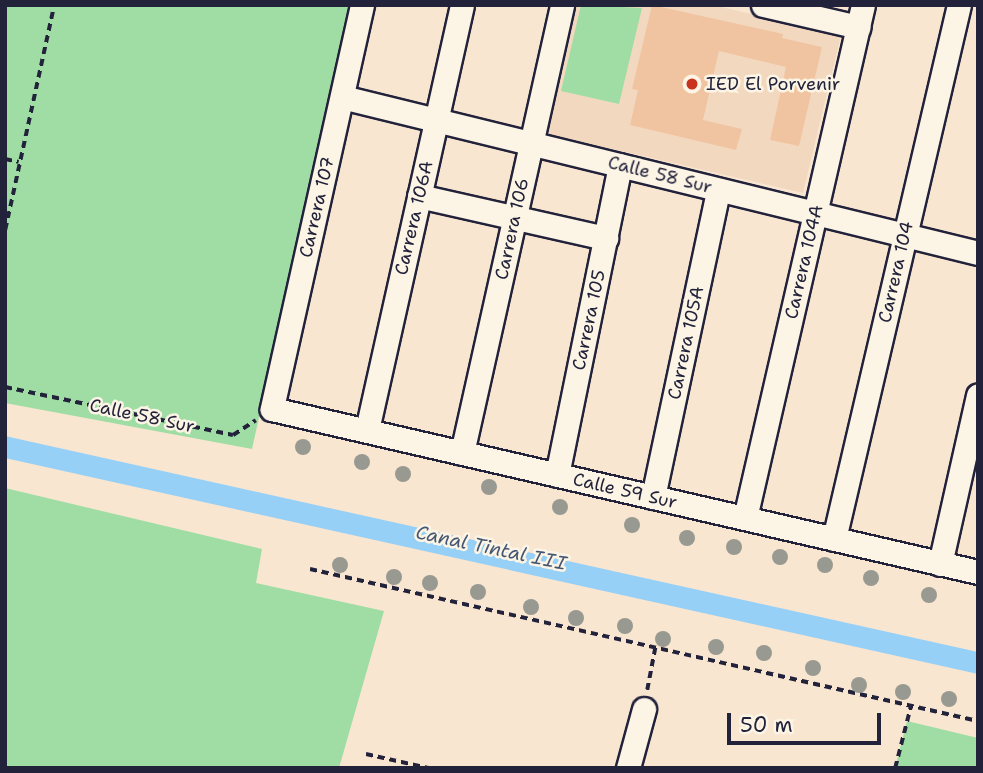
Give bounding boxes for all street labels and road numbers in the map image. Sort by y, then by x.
street label: Calle 58 Sur [606,152,714,198]
street label: Carrera 107 [295,154,339,260]
street label: Carrera 106A [390,159,438,277]
street label: Carrera 106 [491,176,533,282]
street label: Carrera 104A [780,203,828,321]
street label: Carrera 104 [874,219,918,325]
street label: Carrera 105 [568,268,610,372]
street label: Carrera 105A [663,284,709,402]
street label: Calle 58 Sur [88,394,196,438]
street label: Calle 59 Sur [571,469,679,513]

